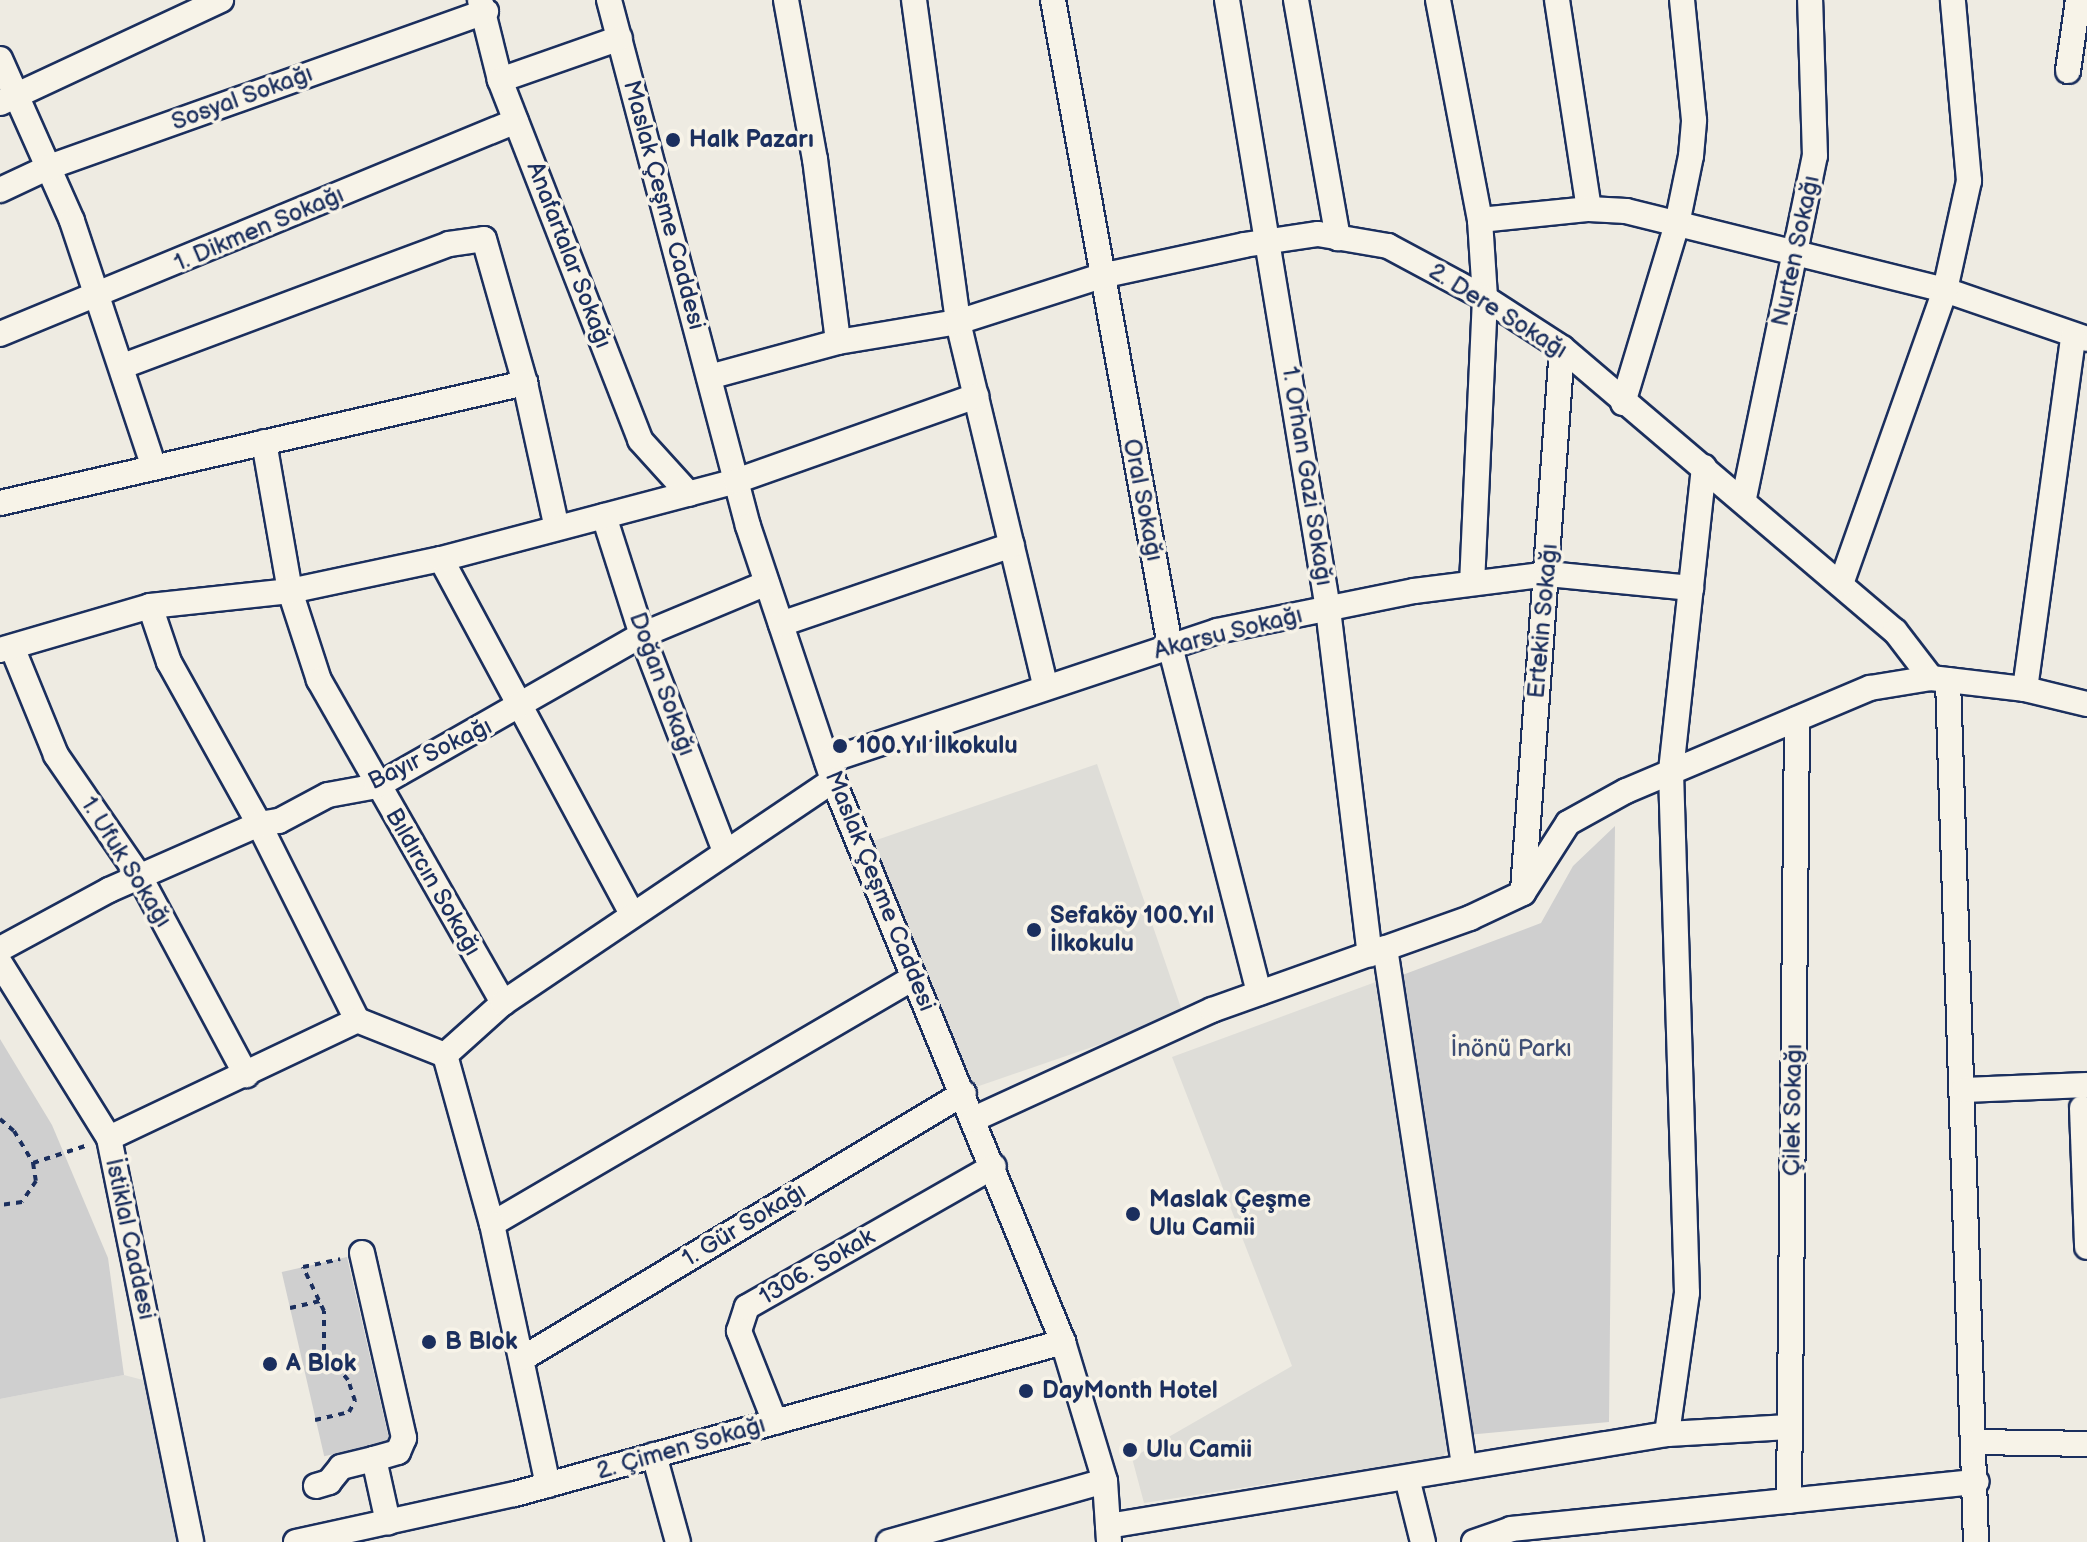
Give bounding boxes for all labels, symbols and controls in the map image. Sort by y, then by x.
street label: Sosyal Sokağı [167,59,317,137]
street label: Maslak Çeşme Caddesi [617,77,711,333]
place label: Halk Pazarı [689,126,814,154]
marker: Halk Pazarı [664,131,682,149]
street label: Anafartalar Sokağı [520,158,618,352]
street label: Nurten Sokağı [1766,173,1826,329]
street label: 1. Dikmen Sokağı [170,180,348,278]
street label: 2. Dere Sokağı [1423,257,1573,365]
street label: 1. Orhan Gazi Sokağı [1275,364,1339,588]
street label: Oral Sokağı [1117,436,1169,564]
street label: Ertekin Sokağı [1522,542,1564,700]
street label: Akarsu Sokağı [1150,601,1306,665]
street label: Doğan Sokağı [623,608,701,760]
street label: Bayır Sokağı [363,712,497,796]
place label: 100.Yıl İlkokulu [856,732,1018,760]
marker: 100.Yıl İlkokulu [831,737,849,755]
street label: Maslak Çeşme Caddesi [819,767,941,1015]
street label: 1. Ufuk Sokağı [74,791,178,933]
street label: Bıldırcın Sokağı [379,803,487,961]
place label: Sefaköy 100.Yıl İlkokulu [1050,902,1215,958]
marker: Sefaköy 100.Yıl İlkokulu [1025,921,1043,939]
park label: İnönü Parkı [1450,1035,1572,1063]
street label: Çilek Sokağı [1777,1043,1809,1177]
street label: İstiklal Caddesi [99,1156,161,1322]
street label: 1. Gür Sokağı [677,1177,811,1273]
place label: Maslak Çeşme Ulu Camii [1149,1186,1311,1242]
marker: Maslak Çeşme Ulu Camii [1124,1205,1142,1223]
street label: 1306. Sokak [754,1222,880,1312]
place label: B Blok [445,1328,518,1356]
marker: B Blok [420,1333,438,1351]
place label: A Blok [286,1350,356,1378]
marker: A Blok [261,1355,279,1373]
place label: DayMonth Hotel [1042,1377,1218,1405]
marker: DayMonth Hotel [1017,1382,1035,1400]
street label: 2. Çimen Sokağı [593,1410,769,1486]
place label: Ulu Camii [1146,1436,1252,1464]
marker: Ulu Camii [1121,1441,1139,1459]

